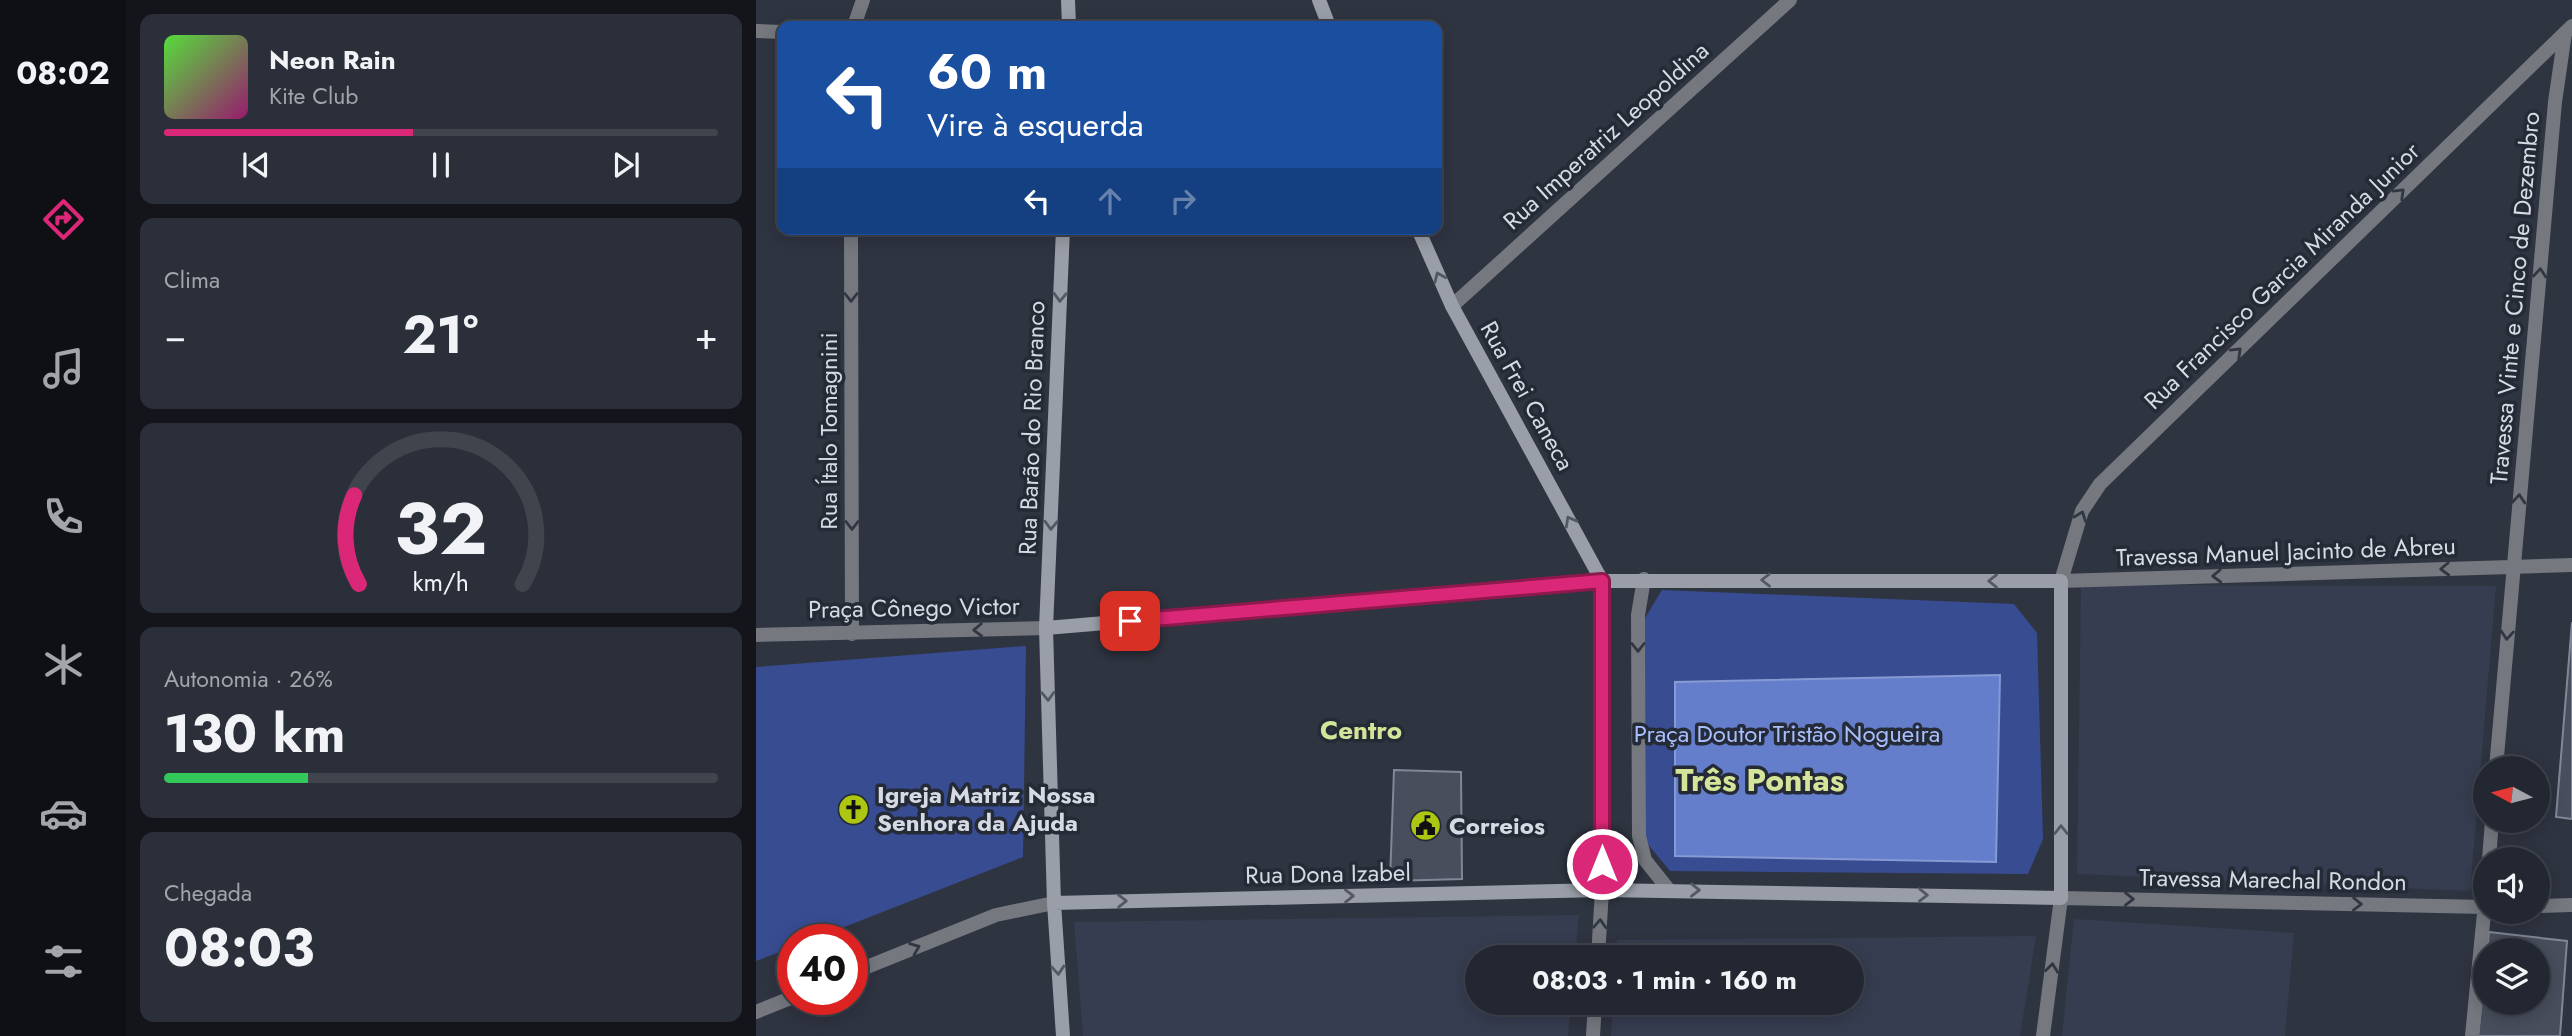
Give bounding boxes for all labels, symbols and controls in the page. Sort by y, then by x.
street label: Rua Imperatriz Leopoldina [1495,34,1716,238]
text: 60 m [927,37,1047,107]
text: Neon Rain [269,41,396,79]
icon: left [812,49,903,140]
text: 08:02 [16,50,110,96]
text: Kite Club [269,79,358,113]
text: Vire à esquerda [927,102,1144,148]
street label: Travessa Vinte e Cinco de Dezembro [2481,110,2548,486]
street label: Rua Francisco Garcia Miranda Junior [2136,134,2428,417]
icon: previous [237,146,275,184]
icon: pause [422,146,460,184]
icon: next [607,146,645,184]
icon: left [1018,182,1056,220]
icon: ahead [1091,182,1129,220]
icon: right [1164,182,1202,220]
one-way arrow [2392,189,2405,202]
icon: directions [39,195,88,244]
text: Clima [164,263,220,297]
one-way arrow [2532,267,2547,278]
one-way arrow [1433,272,1447,284]
one-way arrow [1053,292,1068,303]
one-way arrow [843,293,859,303]
text: 21° [403,297,479,373]
street label: Rua Barão do Rio Branco [1010,300,1053,556]
text: − [164,308,186,363]
text: + [695,308,718,363]
street label: Rua Frei Caneca [1472,315,1583,477]
street label: Rua Ítalo Tomagnini [811,332,846,530]
icon: music [39,344,88,393]
one-way arrow [2228,347,2241,360]
text: 32 [395,476,487,581]
icon: phone [39,492,88,541]
one-way arrow [2511,494,2526,505]
one-way arrow [2073,511,2087,523]
one-way arrow [1565,516,1578,528]
one-way arrow [1043,519,1058,530]
one-way arrow [844,520,860,531]
street label: Travessa Manuel Jacinto de Abreu [2115,528,2457,575]
one-way arrow [2439,562,2450,577]
text: km/h [413,564,469,600]
one-way arrow [2212,569,2223,584]
one-way arrow [1760,572,1770,588]
one-way arrow [1987,573,1998,589]
street label: Praça Cônego Victor [808,588,1021,627]
pin [1100,591,1160,651]
icon: arrive [1111,602,1149,640]
one-way arrow [972,622,983,637]
one-way arrow [2500,630,2515,641]
icon: climate [39,640,88,689]
one-way arrow [1630,642,1646,653]
text: Autonomia · 26% [164,662,333,696]
one-way arrow [1041,691,1056,702]
text: 130 km [164,696,345,772]
district label: Centro [1320,711,1402,749]
park label: Praça Doutor Tristão Nogueira [1634,716,1940,751]
north arrow [2473,756,2550,833]
map controls [2473,756,2550,1015]
district label: Três Pontas [1676,757,1844,803]
place label: Igreja Matriz Nossa Senhora da Ajuda [877,777,1095,840]
icon: car [39,789,88,838]
church icon: Igreja Matriz Nossa Senhora da Ajuda [837,792,871,826]
place label: Correios [1449,808,1545,843]
public building icon: Correios [1409,809,1443,843]
one-way arrow [2053,824,2069,834]
position arrow [1565,827,1639,901]
button: sound [2473,847,2550,924]
street label: Rua Dona Izabel [1245,855,1411,892]
street label: Travessa Marechal Rondon [2139,860,2407,899]
text: Chegada [164,876,252,910]
one-way arrow [1690,883,1701,898]
one-way arrow [1918,887,1928,903]
one-way arrow [1345,888,1355,904]
one-way arrow [2124,892,2135,907]
one-way arrow [1117,894,1128,909]
one-way arrow [2352,896,2362,912]
text: 08:03 [164,910,315,986]
one-way arrow [1593,918,1608,929]
speed limit sign: 40 [777,924,868,1015]
icon: filters [39,937,88,986]
button: layers [2473,938,2550,1015]
one-way arrow [909,942,921,956]
text: 08:03 · 1 min · 160 m [1532,961,1797,999]
one-way arrow [2044,962,2059,974]
one-way arrow [1050,964,1065,975]

